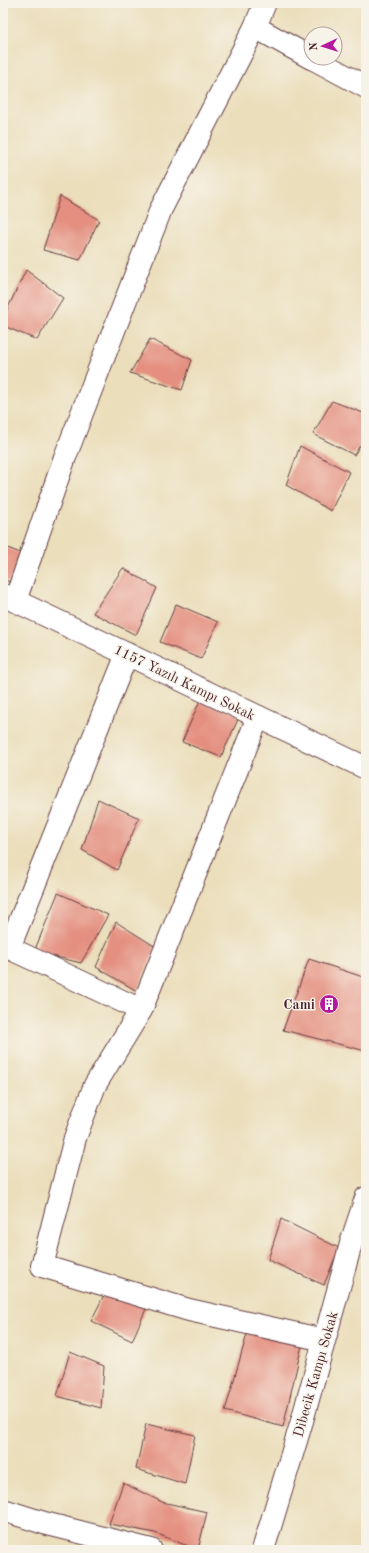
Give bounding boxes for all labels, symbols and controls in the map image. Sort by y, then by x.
north arrow [303,26,343,66]
text: N [309,41,320,51]
street label: 1157 Yazılı Kampı Sokak [112,643,257,723]
building icon: Cami [318,993,340,1015]
place label: Cami [283,998,315,1012]
street label: Dibecik Kampı Sokak [291,1310,341,1439]

